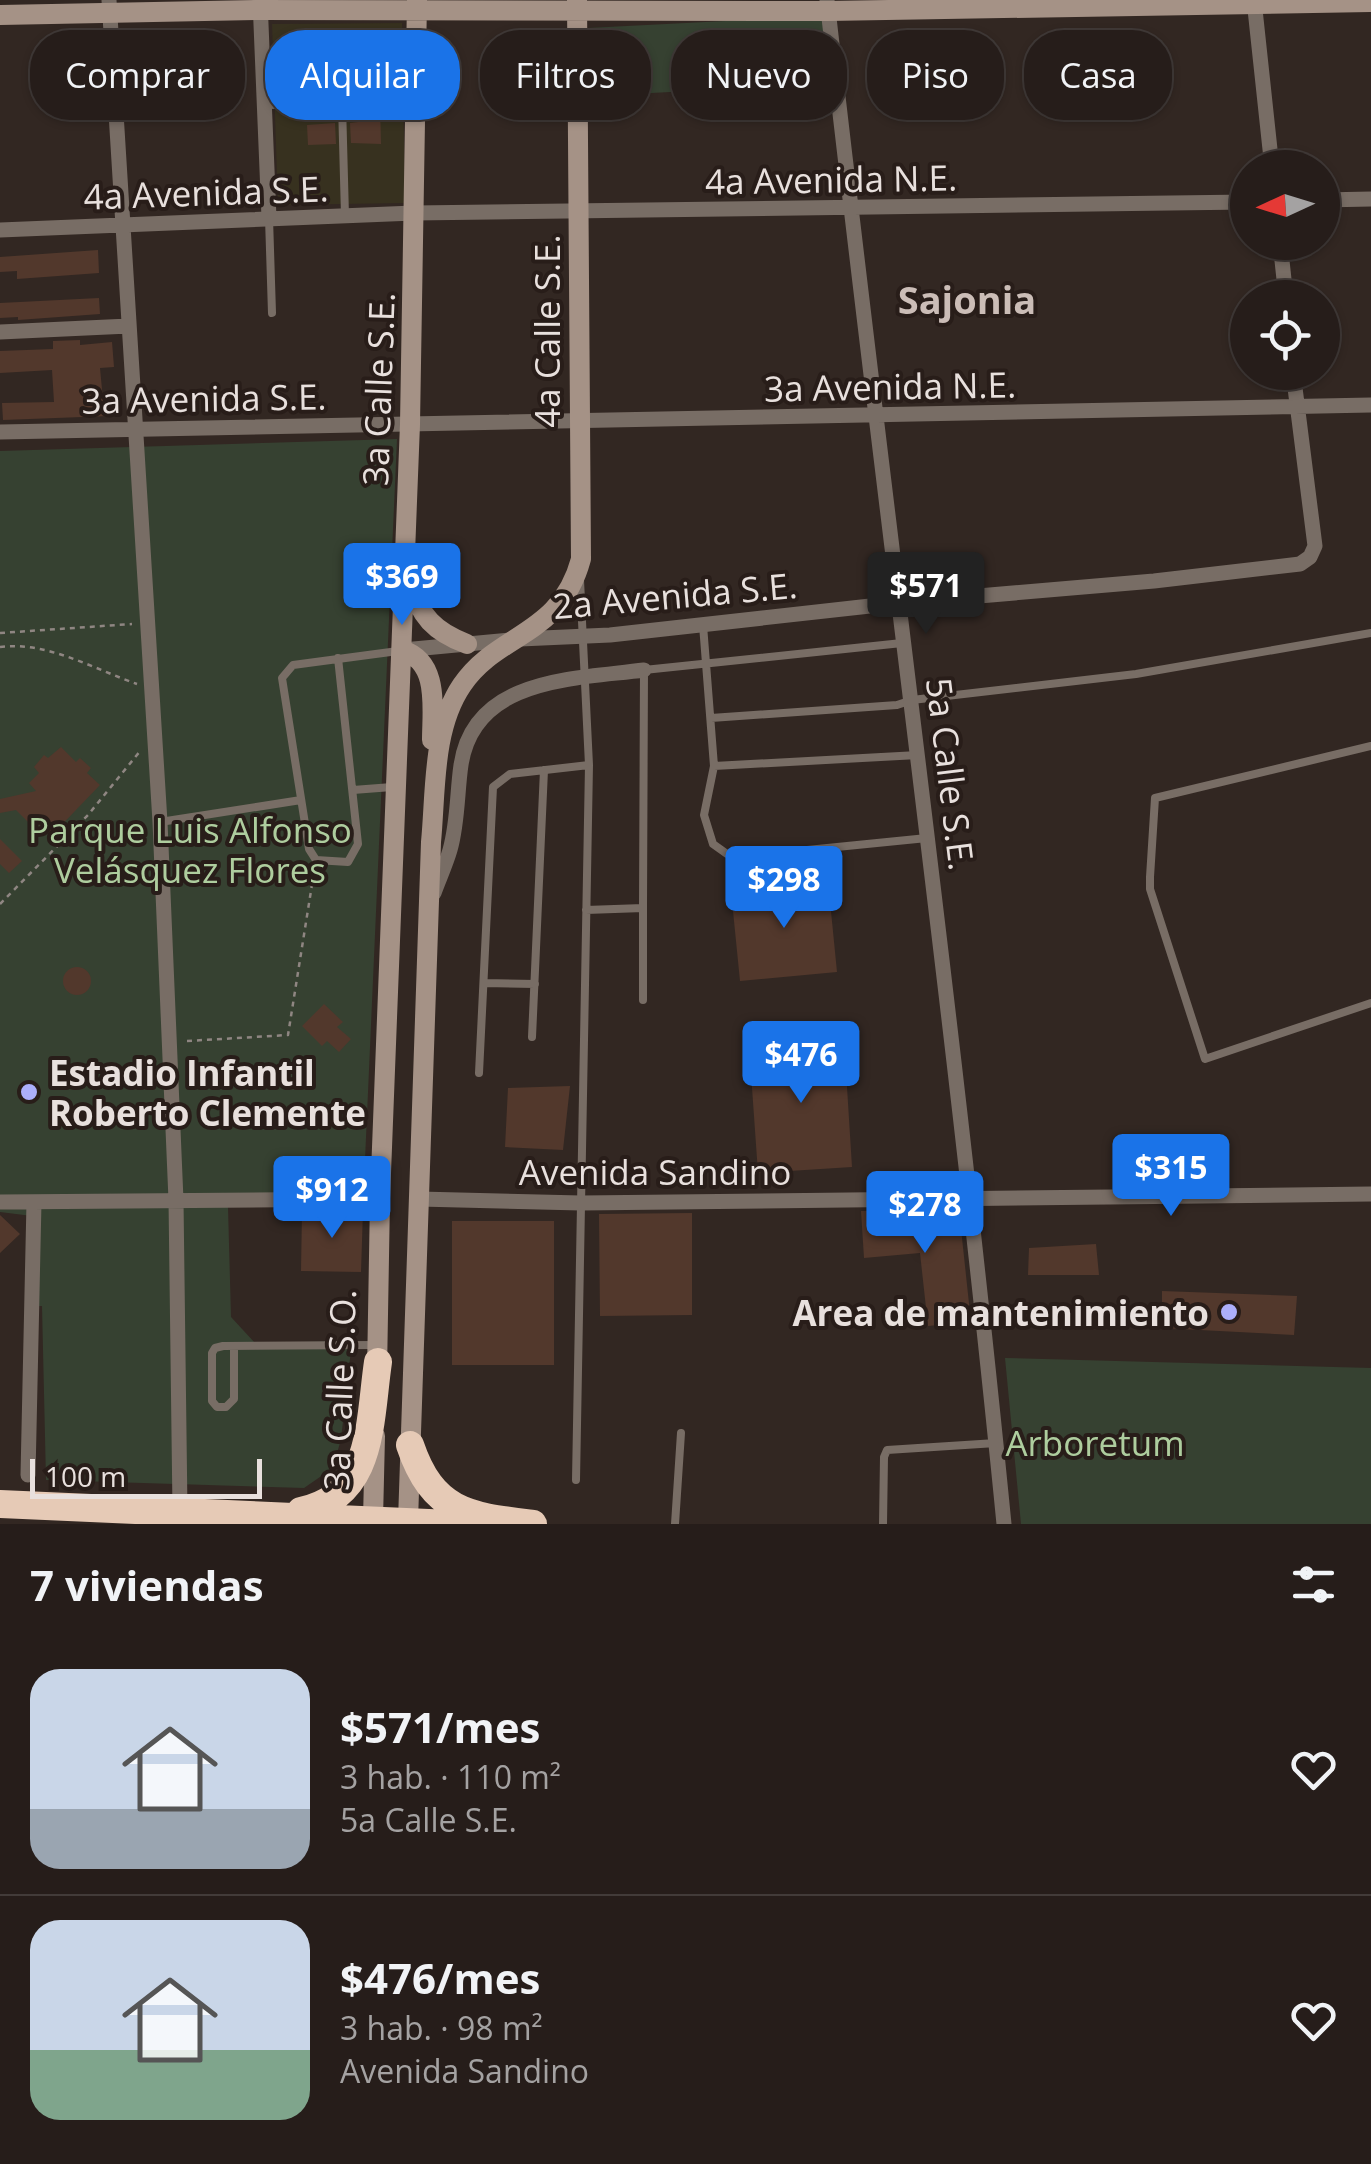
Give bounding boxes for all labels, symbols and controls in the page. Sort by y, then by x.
chip: Comprar [30,30,245,120]
chip: Alquilar [265,30,460,120]
chip: Filtros [480,30,651,120]
chip: Nuevo [671,30,847,120]
chip: Piso [867,30,1004,120]
chip: Casa [1024,30,1172,120]
north arrow [1230,150,1340,260]
map controls [1230,150,1340,390]
street label: 4a Avenida N.E. [704,153,958,205]
street label: 4a Avenida S.E. [83,164,329,220]
street label: 4a Calle S.E. [523,234,570,428]
district label: Sajonia [898,273,1036,325]
button: locate [1230,280,1340,390]
street label: 3a Calle S.E. [351,291,405,487]
street label: 3a Avenida N.E. [763,360,1017,412]
street label: 3a Avenida S.E. [81,372,327,424]
pin: $369 [343,543,461,628]
pin: $571 [867,552,985,637]
text: $369 [365,554,439,597]
street label: 2a Avenida S.E. [551,561,799,629]
text: $571 [889,563,963,606]
street label: 5a Calle S.E. [916,675,986,873]
park label: Parque Luis Alfonso Velásquez Flores [28,806,352,893]
pin: $298 [725,846,843,931]
text: $298 [747,857,821,900]
pin: $476 [742,1021,860,1106]
text: $476 [764,1032,838,1075]
place label: Estadio Infantil Roberto Clemente [49,1049,366,1136]
marker: Estadio Infantil Roberto Clemente [18,1081,40,1103]
pin: $315 [1112,1134,1230,1219]
text: $315 [1134,1145,1208,1188]
street label: Avenida Sandino [519,1148,791,1195]
pin: $912 [273,1156,391,1241]
text: $912 [295,1167,369,1210]
pin: $278 [866,1171,984,1256]
text: $278 [888,1182,962,1225]
street label: 3a Calle S.O. [312,1289,366,1491]
place label: Area de mantenimiento [792,1289,1209,1336]
marker: Area de mantenimiento [1218,1301,1240,1323]
park label: Arboretum [1005,1419,1185,1466]
scale bar [30,1454,262,1498]
text: 100 m [45,1457,126,1495]
text: 7 viviendas [30,1556,264,1613]
icon: filters [1286,1557,1341,1612]
text: $571/mes [340,1698,540,1755]
icon: home [110,1709,230,1829]
icon: heart [1286,1742,1341,1797]
text: 3 hab. · 110 m² [340,1755,561,1798]
text: 5a Calle S.E. [340,1798,517,1841]
text: $476/mes [340,1949,540,2006]
icon: home [110,1960,230,2080]
icon: heart [1286,1993,1341,2048]
text: 3 hab. · 98 m² [340,2006,543,2049]
text: Avenida Sandino [340,2049,589,2092]

